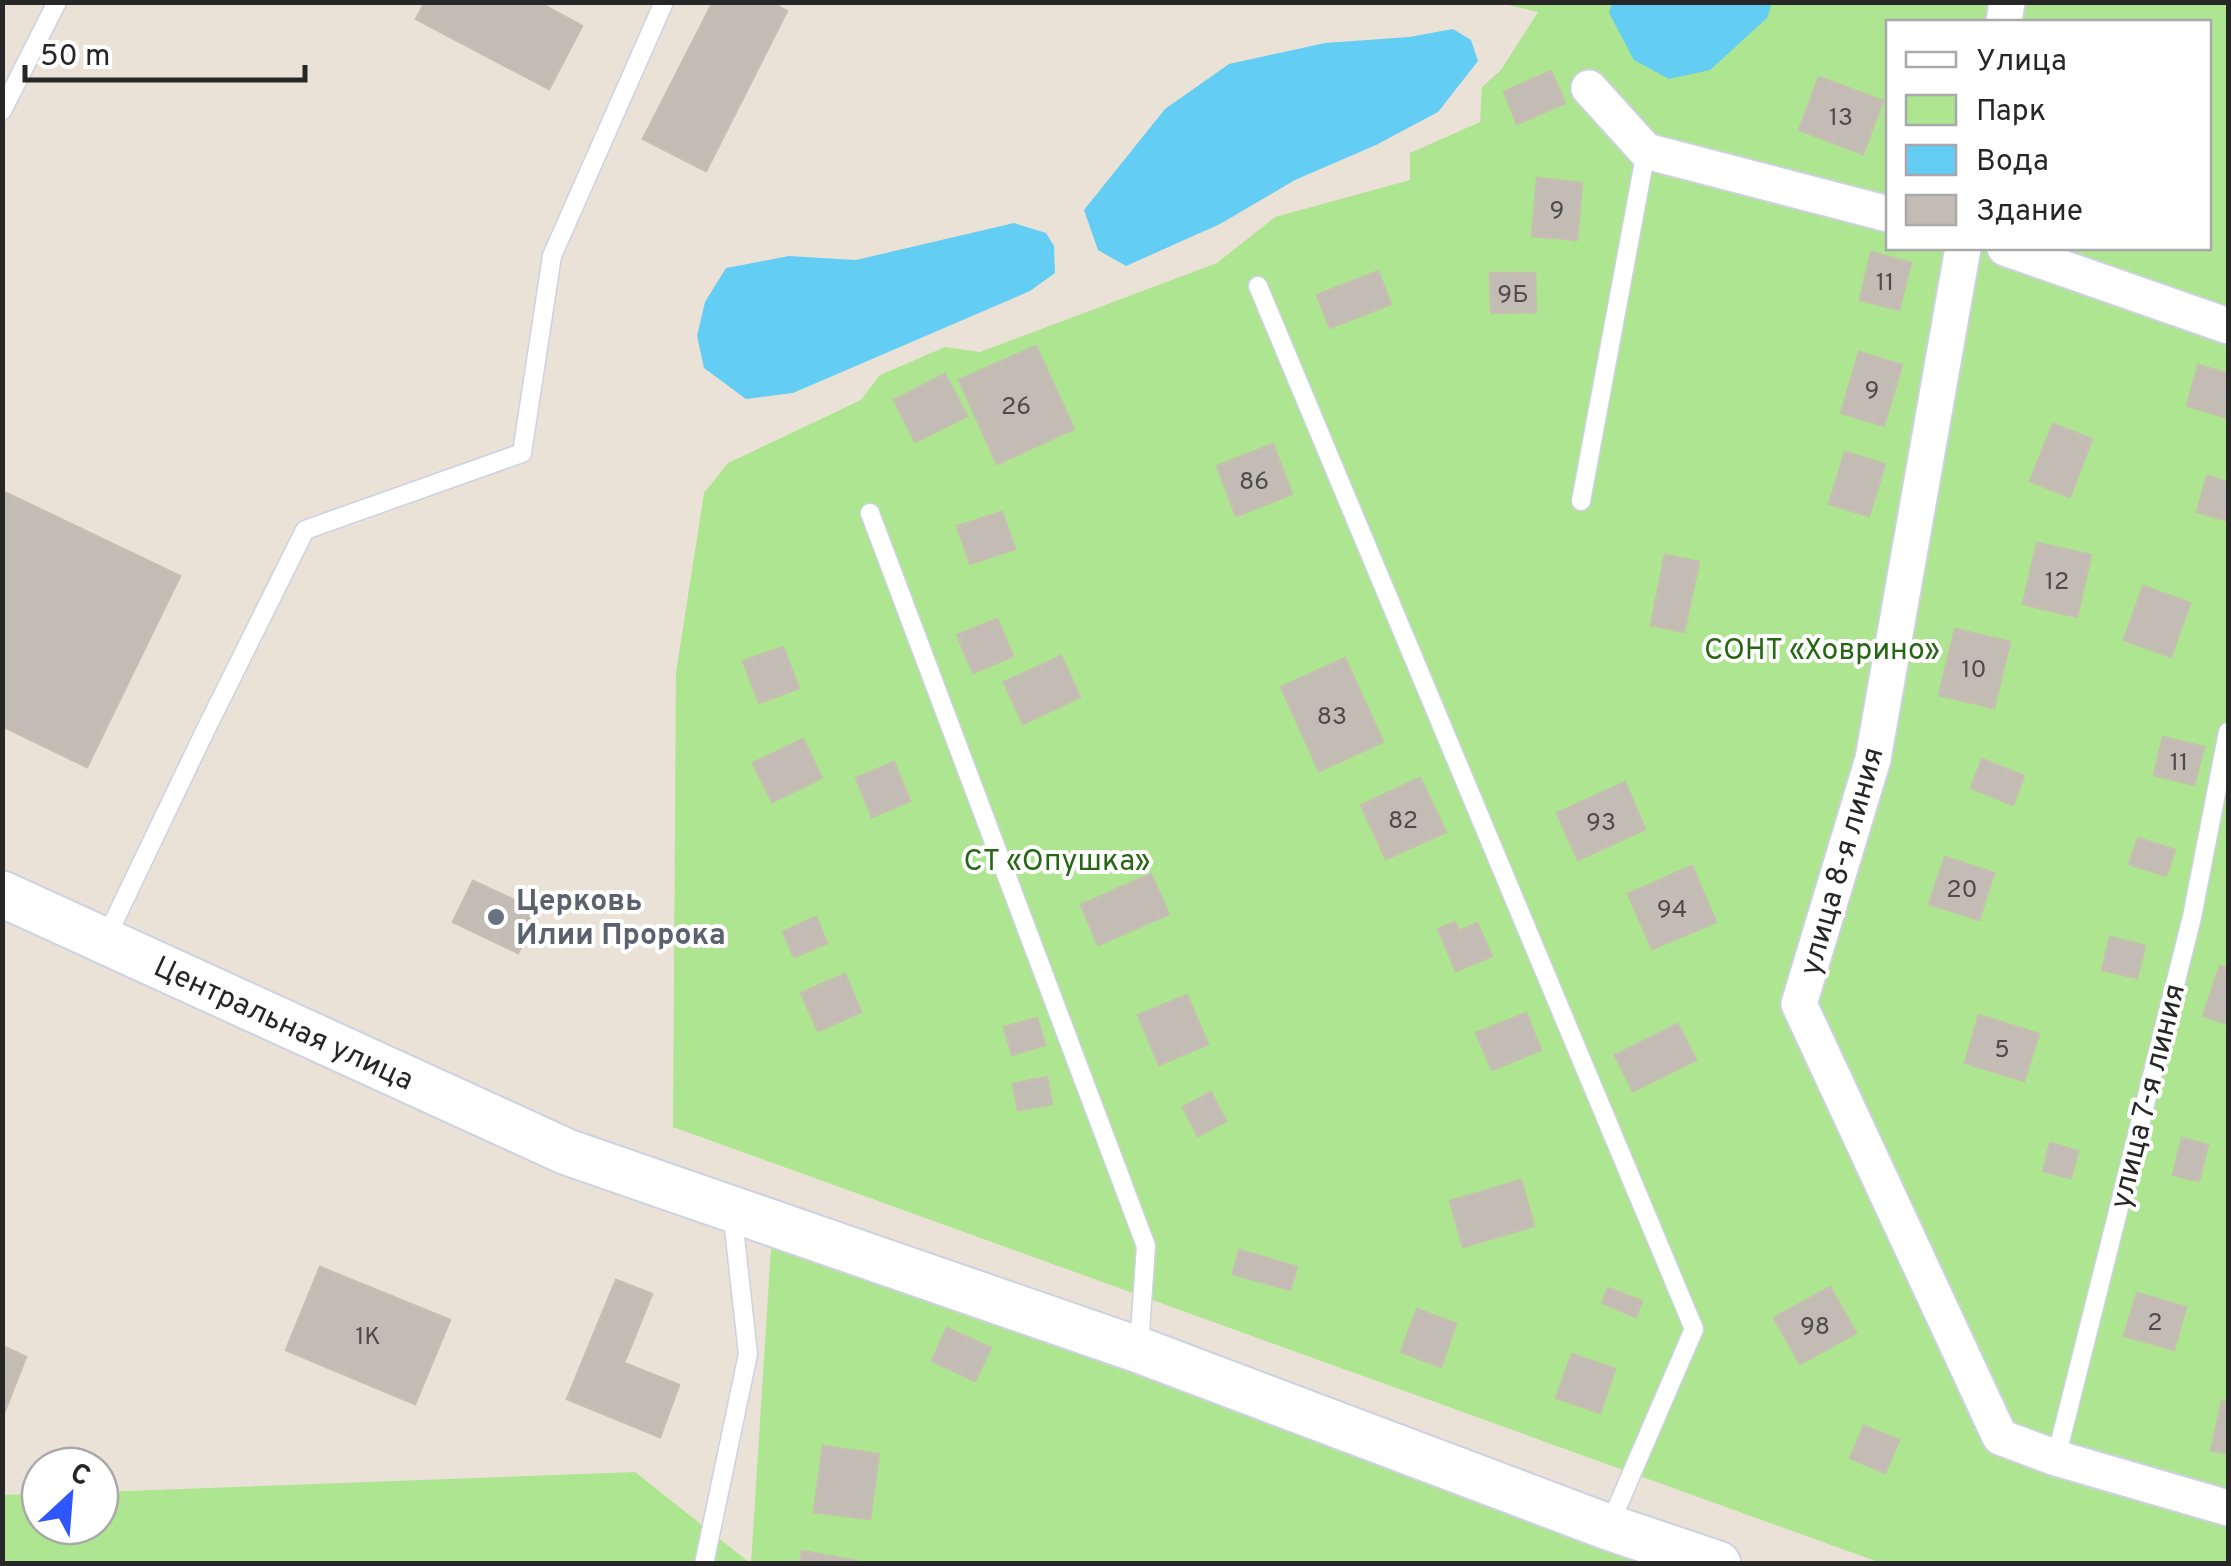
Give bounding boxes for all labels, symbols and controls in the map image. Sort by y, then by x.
scale bar [25,20,305,82]
legend [1886,20,2211,250]
text: 50 m [40,39,110,76]
text: Улица [1976,44,2067,81]
text: Парк [1976,94,2046,131]
house number: 13 [1829,103,1853,135]
text: Вода [1976,144,2049,181]
text: Здание [1976,194,2083,231]
house number: 9 [1550,196,1564,228]
house number: 11 [1876,268,1894,300]
house number: 9Б [1497,280,1529,312]
house number: 9 [1865,376,1879,408]
house number: 26 [1001,392,1031,424]
house number: 86 [1239,467,1269,499]
house number: 12 [2045,567,2069,599]
park label: СОНТ «Ховрино» [1704,633,1940,670]
house number: 10 [1961,655,1987,687]
house number: 83 [1317,702,1347,734]
street label: улица 8-я линия [1793,743,1894,980]
house number: 11 [2170,748,2188,780]
house number: 82 [1388,806,1418,838]
house number: 93 [1586,808,1616,840]
park label: СТ «Опушка» [964,844,1150,881]
house number: 20 [1946,875,1978,907]
place label: Церковь Илии Пророка [516,884,726,955]
house number: 94 [1657,895,1687,927]
marker: Церковь Илии Пророка [485,906,507,928]
street label: Центральная улица [147,950,419,1100]
street label: улица 7-я линия [2104,980,2195,1213]
house number: 5 [1994,1035,2010,1067]
house number: 2 [2147,1308,2163,1340]
house number: 98 [1800,1312,1830,1344]
house number: 1К [355,1322,381,1354]
north arrow [20,1446,120,1546]
text: С [64,1456,96,1496]

